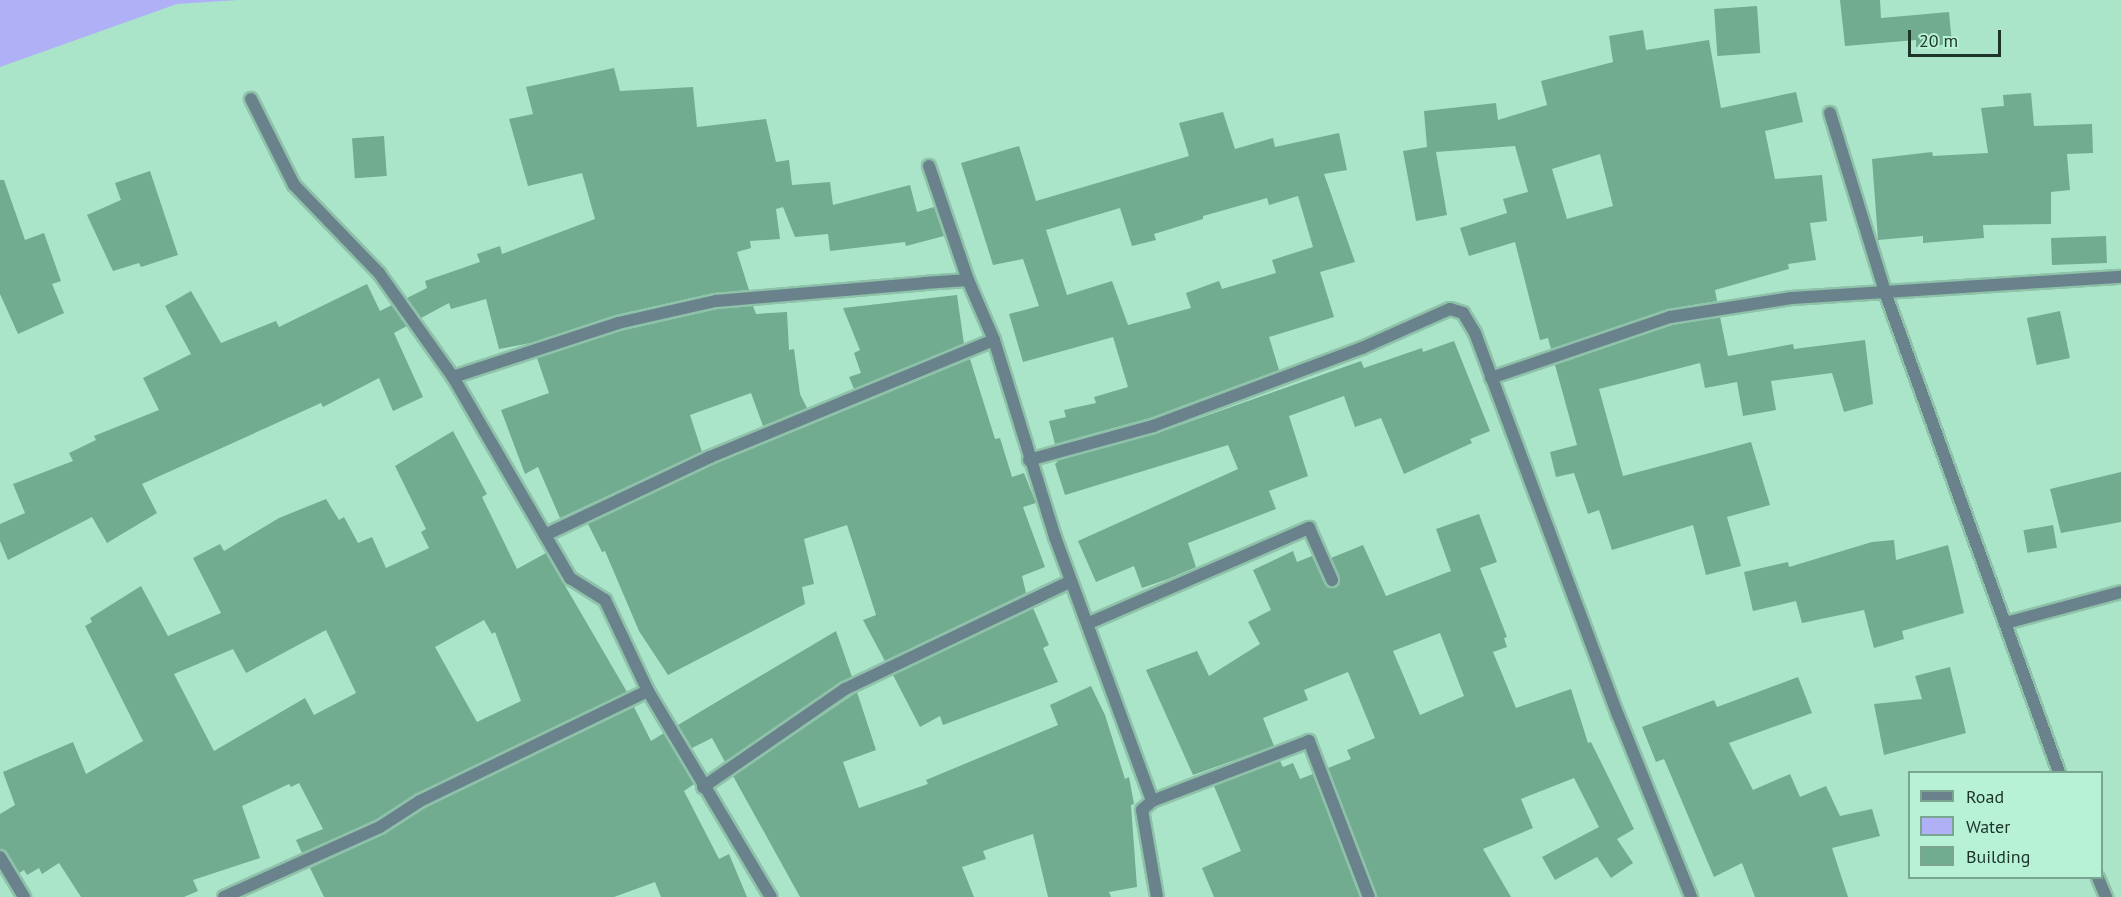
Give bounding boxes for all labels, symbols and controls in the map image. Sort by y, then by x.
scale bar [1911,18,2004,56]
text: 20 m [1919,29,1958,52]
legend [1908,771,2103,879]
text: Road [1966,785,2004,808]
text: Water [1966,815,2010,838]
text: Building [1966,845,2030,868]

